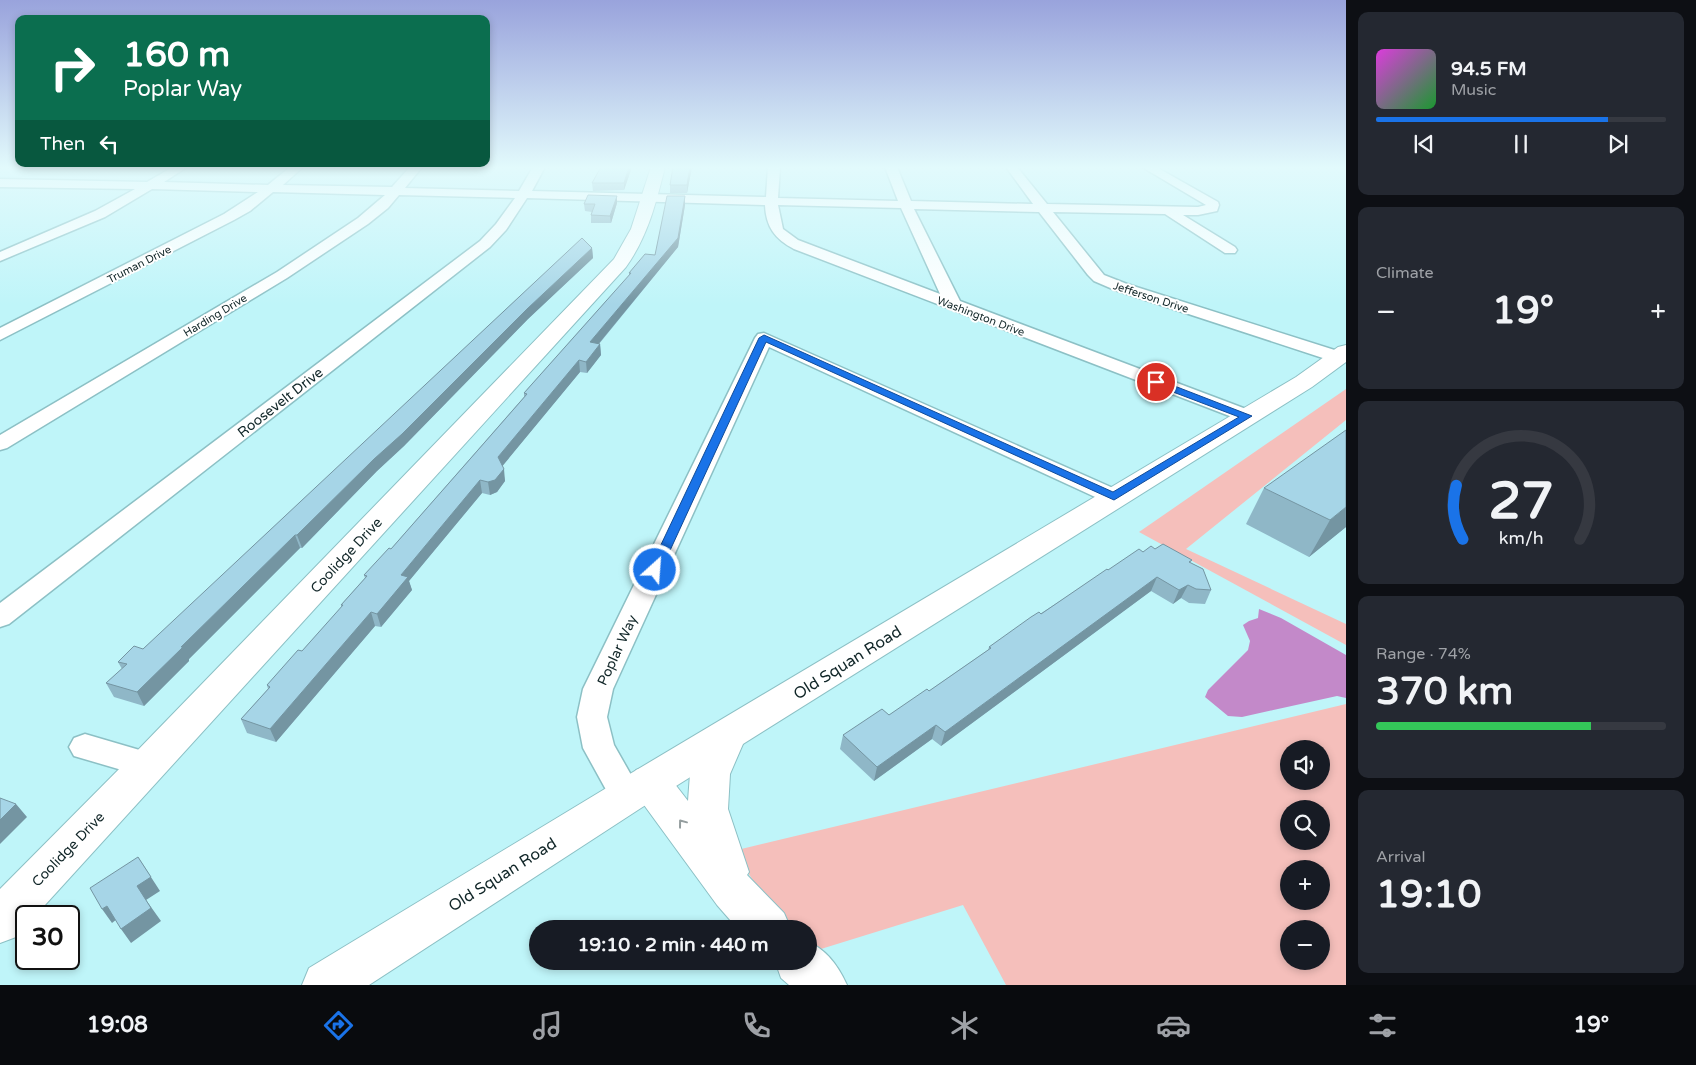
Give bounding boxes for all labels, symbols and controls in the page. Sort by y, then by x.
text: 160 m [123,34,230,76]
icon: right [40,35,105,100]
text: 94.5 FM [1451,58,1527,80]
text: Poplar Way [123,76,242,102]
text: Music [1451,80,1496,100]
icon: left [95,130,123,158]
icon: previous [1410,130,1438,158]
icon: pause [1507,130,1535,158]
icon: next [1604,130,1632,158]
text: Then [40,133,85,155]
street label: Truman Drive [105,243,173,286]
text: Climate [1376,263,1434,283]
street label: Jefferson Drive [1111,279,1190,316]
text: 19° [1492,288,1554,334]
street label: Harding Drive [181,291,249,339]
street label: Washington Drive [935,294,1026,339]
text: − [1376,295,1396,329]
text: + [1650,295,1666,329]
pin [1135,361,1177,403]
street label: Roosevelt Drive [234,364,326,441]
icon: arrive [1142,368,1170,396]
text: 27 [1488,470,1554,533]
street label: Coolidge Drive [307,514,386,597]
text: km/h [1499,528,1543,549]
position arrow [628,543,680,595]
street label: Poplar Way [594,612,641,688]
street label: Old Squan Road [790,622,905,704]
text: Range · 74% [1376,644,1471,664]
text: 370 km [1376,669,1513,715]
map controls [1280,740,1330,970]
button: sound [1280,740,1330,790]
button: search [1280,800,1330,850]
street label: Coolidge Drive [28,808,108,890]
one-way arrow [679,819,688,829]
street label: Old Squan Road [445,834,560,916]
text: Arrival [1376,847,1425,867]
button: + [1280,860,1330,910]
text: 19:10 [1376,872,1481,918]
speed limit sign: 30 [15,905,80,970]
button: − [1280,920,1330,970]
text: 19:10 · 2 min · 440 m [577,934,769,956]
icon: directions [321,1008,356,1043]
icon: music [530,1008,565,1043]
icon: phone [739,1008,774,1043]
icon: climate [947,1008,982,1043]
icon: car [1156,1008,1191,1043]
icon: filters [1365,1008,1400,1043]
text: 19:08 [87,1012,148,1038]
text: 19° [1573,1012,1609,1038]

